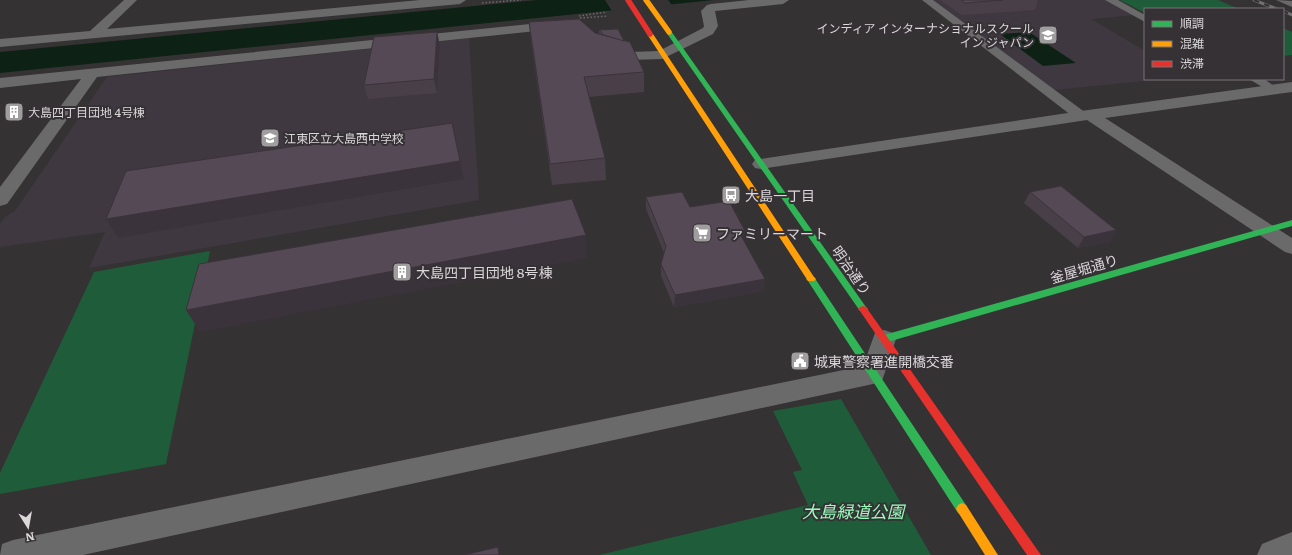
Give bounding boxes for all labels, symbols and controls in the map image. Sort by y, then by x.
legend [1144,8,1284,80]
text: 順調 [1180,14,1204,32]
place label: インディア インターナショナルスクール イン ジャパン [816,19,1034,51]
school or university icon: インディア インターナショナルスクール イン ジャパン [1037,24,1059,46]
text: 混雑 [1180,34,1204,52]
text: 渋滞 [1180,54,1204,72]
building icon: 大島四丁目団地 4号棟 [3,101,25,123]
place label: 大島四丁目団地 4号棟 [28,103,145,121]
school or university icon: 江東区立大島西中学校 [259,127,281,149]
place label: 江東区立大島西中学校 [284,129,404,147]
bus stop icon: 大島一丁目 [720,184,742,206]
place label: 大島一丁目 [745,185,815,205]
supermarket icon: ファミリーマート [691,222,713,244]
place label: ファミリーマート [716,223,828,243]
street label: 明治通り [828,241,876,299]
street label: 釜屋堀通り [1048,249,1120,287]
building icon: 大島四丁目団地 8号棟 [391,261,413,283]
place label: 大島四丁目団地 8号棟 [416,262,553,282]
public building icon: 城東警察署進開橋交番 [789,350,811,372]
place label: 城東警察署進開橋交番 [814,351,954,371]
park label: 大島緑道公園 [802,498,906,523]
north arrow [8,507,48,547]
text: N [24,529,36,547]

